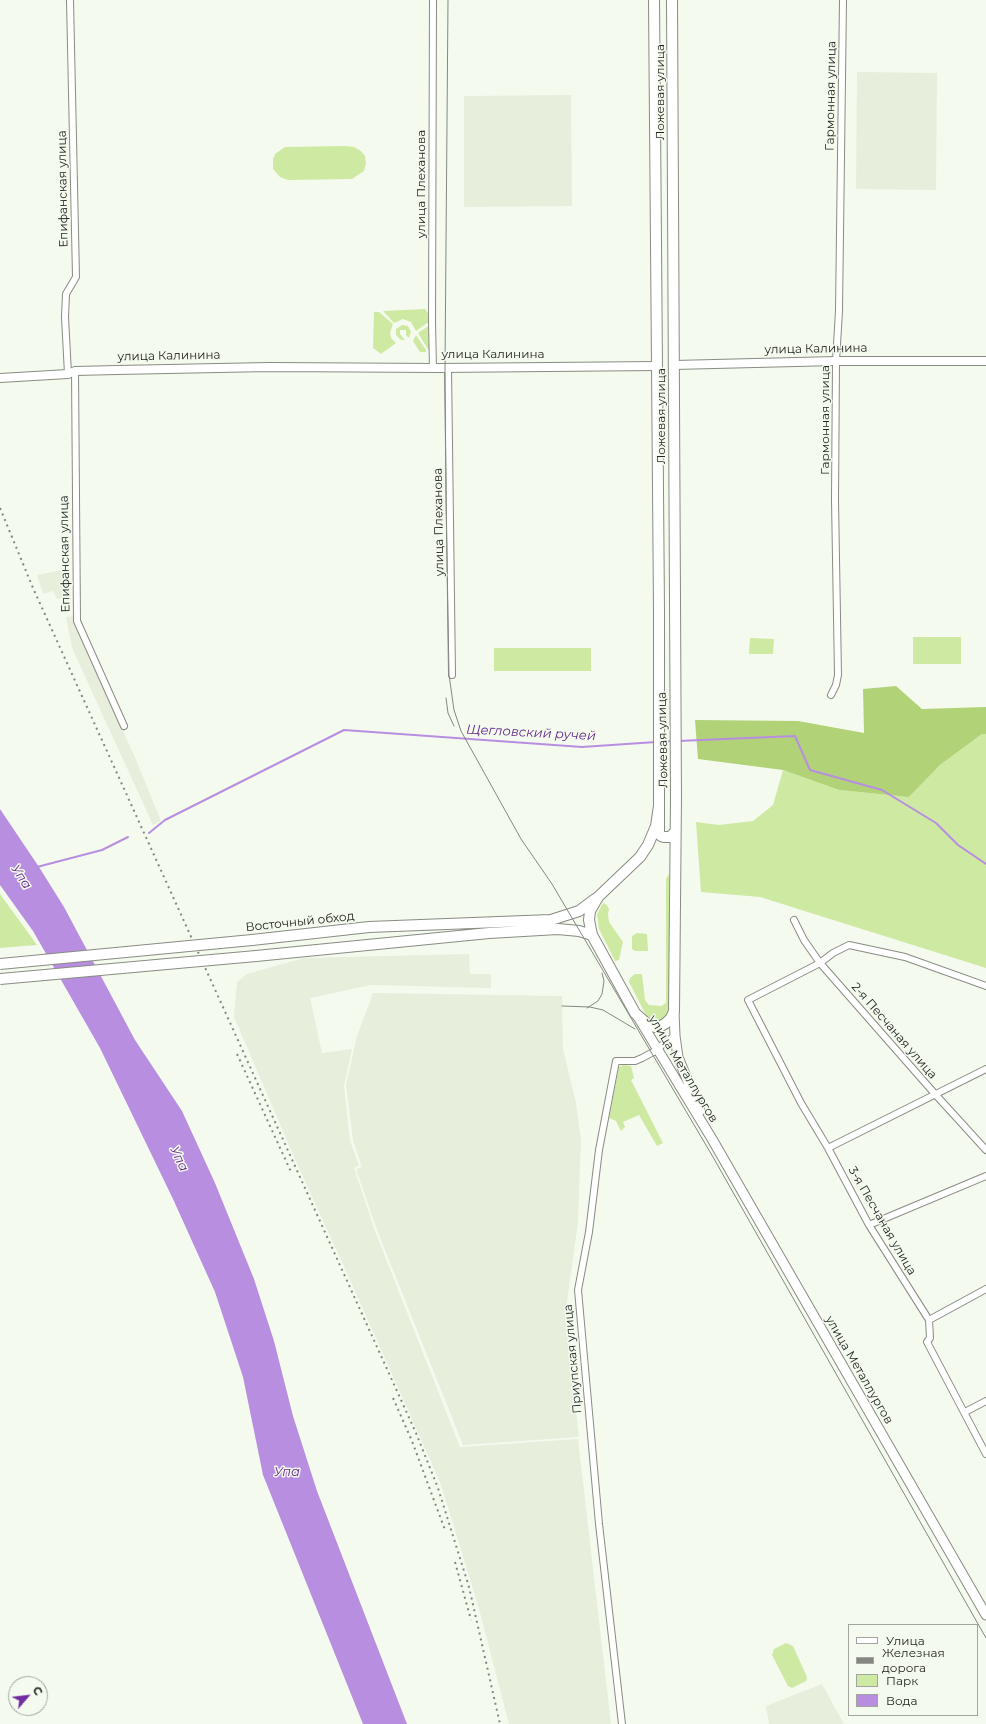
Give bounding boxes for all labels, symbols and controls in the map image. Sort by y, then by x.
street label: Гармонная улица [823,41,839,151]
street label: Ложевая улица [653,44,667,140]
street label: Епифанская улица [55,130,71,248]
street label: улица Плеханова [414,130,428,238]
street label: улица Калинина [764,341,868,357]
street label: улица Калинина [441,347,545,361]
street label: улица Калинина [117,348,221,364]
street label: Гармонная улица [818,365,832,475]
street label: Ложевая улица [654,368,668,464]
street label: улица Плеханова [431,468,447,576]
street label: Епифанская улица [57,495,73,613]
street label: Ложевая улица [655,692,671,788]
water label: Щегловский ручей [466,722,596,744]
water label: Упа [7,862,35,892]
street label: Восточный обход [245,909,355,935]
street label: 2-я Песчаная улица [848,980,940,1082]
street label: улица Металлургов [645,1013,721,1125]
water label: Упа [166,1144,192,1174]
street label: 3-я Песчаная улица [845,1164,919,1278]
street label: Приупская улица [561,1304,585,1414]
street label: улица Металлургов [822,1313,896,1427]
water label: Упа [274,1464,300,1480]
legend [848,1624,978,1716]
text: Улица [886,1633,925,1648]
text: Железная дорога [882,1645,945,1675]
text: Парк [886,1673,918,1688]
north arrow [8,1676,48,1716]
text: С [30,1684,46,1698]
text: Вода [886,1693,917,1708]

